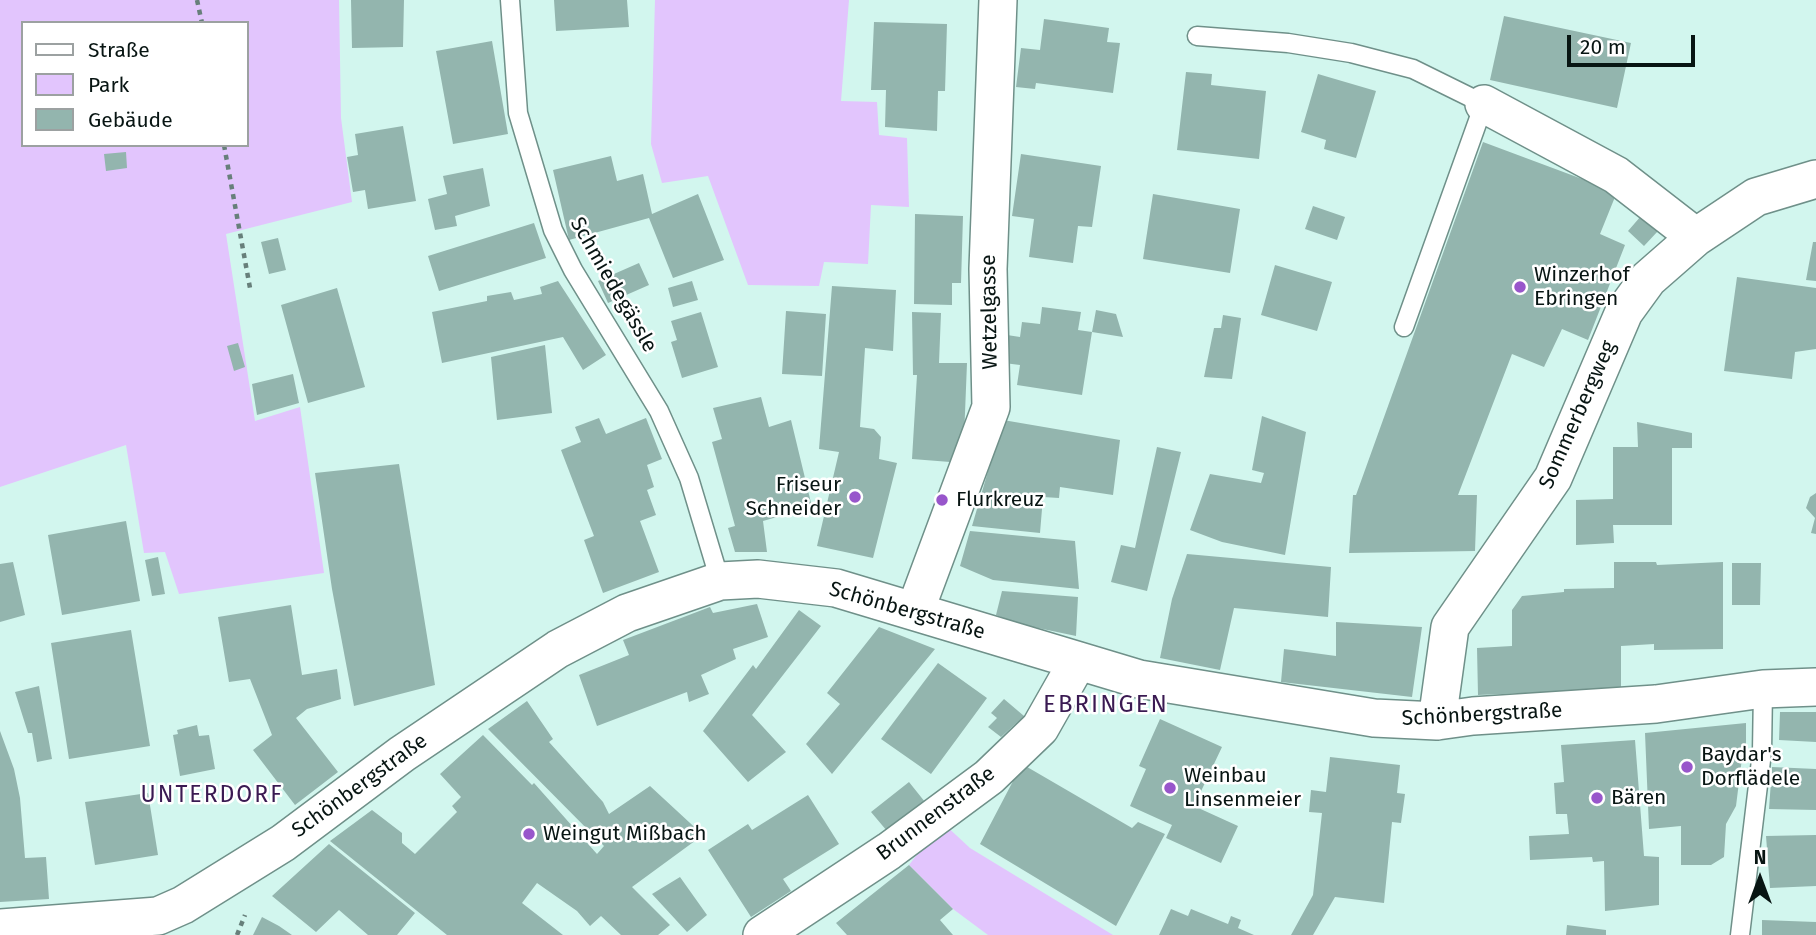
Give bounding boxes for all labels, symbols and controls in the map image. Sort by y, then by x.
legend [21,21,248,147]
scale bar [1571,21,1699,65]
text: 20 m [1580,34,1626,60]
text: Straße [88,37,150,63]
text: Park [88,72,129,98]
text: Gebäude [88,107,173,133]
street label: Schmiedegässle [564,213,662,357]
street label: Wetzelgasse [976,254,1004,370]
place label: Winzerhof Ebringen [1534,262,1630,312]
marker: Winzerhof Ebringen [1512,279,1528,295]
street label: Sommerbergweg [1534,337,1622,493]
place label: Friseur Schneider [745,472,841,522]
place label: Flurkreuz [956,487,1044,513]
marker: Friseur Schneider [847,489,863,505]
marker: Flurkreuz [934,492,950,508]
street label: Schönbergstraße [826,577,988,645]
district label: EBRINGEN [1044,691,1168,719]
street label: Schönbergstraße [1401,698,1563,732]
street label: Schönbergstraße [287,729,433,843]
place label: Baydar's Dorflädele [1701,742,1800,792]
marker: Baydar's Dorflädele [1679,759,1695,775]
street label: Brunnenstraße [872,761,1000,867]
place label: Weinbau Linsenmeier [1184,763,1301,813]
marker: Weinbau Linsenmeier [1162,780,1178,796]
district label: UNTERDORF [142,782,282,810]
place label: Bären [1611,785,1666,811]
marker: Bären [1589,790,1605,806]
place label: Weingut Mißbach [543,821,707,847]
marker: Weingut Mißbach [521,826,537,842]
north arrow [1725,844,1795,914]
text: N [1754,846,1766,869]

